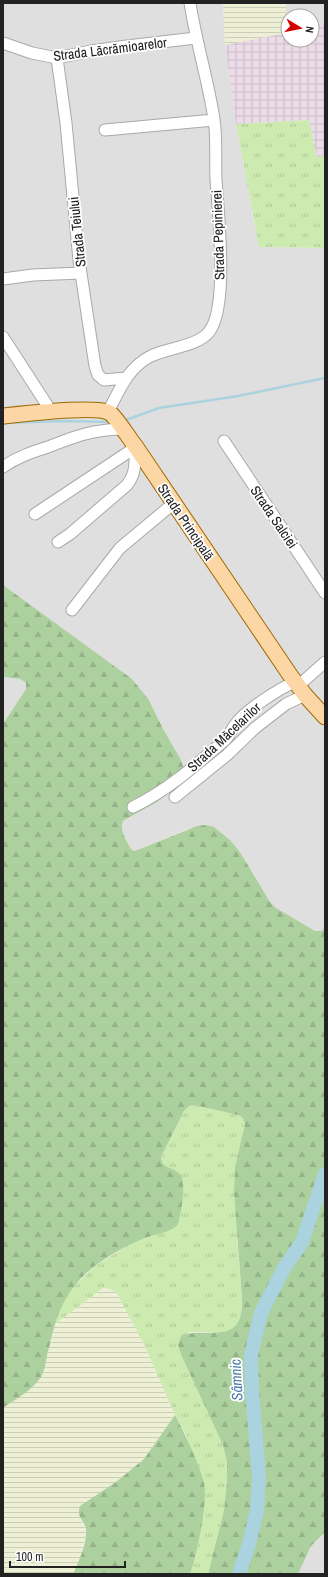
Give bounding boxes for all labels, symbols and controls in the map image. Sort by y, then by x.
north arrow [280,8,320,48]
text: N [302,25,317,34]
street label: Strada Lăcrămioarelor [52,33,168,65]
street label: Strada Pepinierei [207,190,229,280]
street label: Strada Teiului [64,196,90,268]
street label: Strada Principală [154,480,219,564]
street label: Strada Salciei [246,482,302,552]
street label: Strada Măcelarilor [184,698,265,776]
water label: Sâmnic [224,1359,248,1401]
scale bar [10,1543,125,1569]
text: 100 m [16,1549,43,1565]

